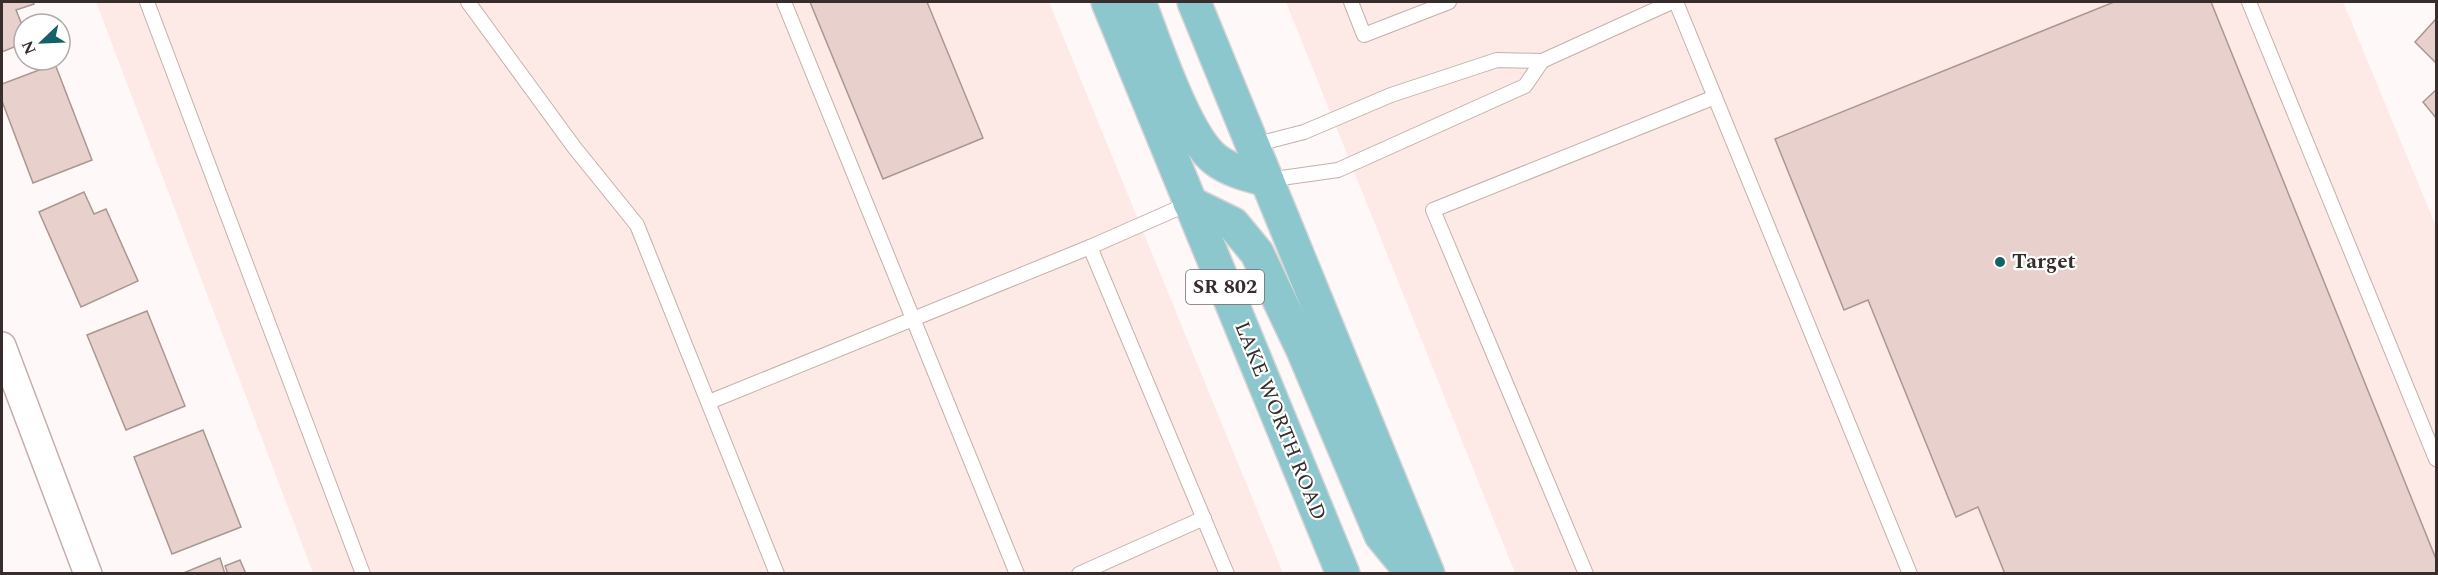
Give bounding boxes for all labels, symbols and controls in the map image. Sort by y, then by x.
north arrow [12,12,72,72]
text: N [16,37,43,58]
place label: Target [2012,246,2076,278]
marker: Target [1993,255,2007,269]
road number: SR 802 [1186,270,1264,304]
street label: LAKE WORTH ROAD [1225,317,1335,525]

